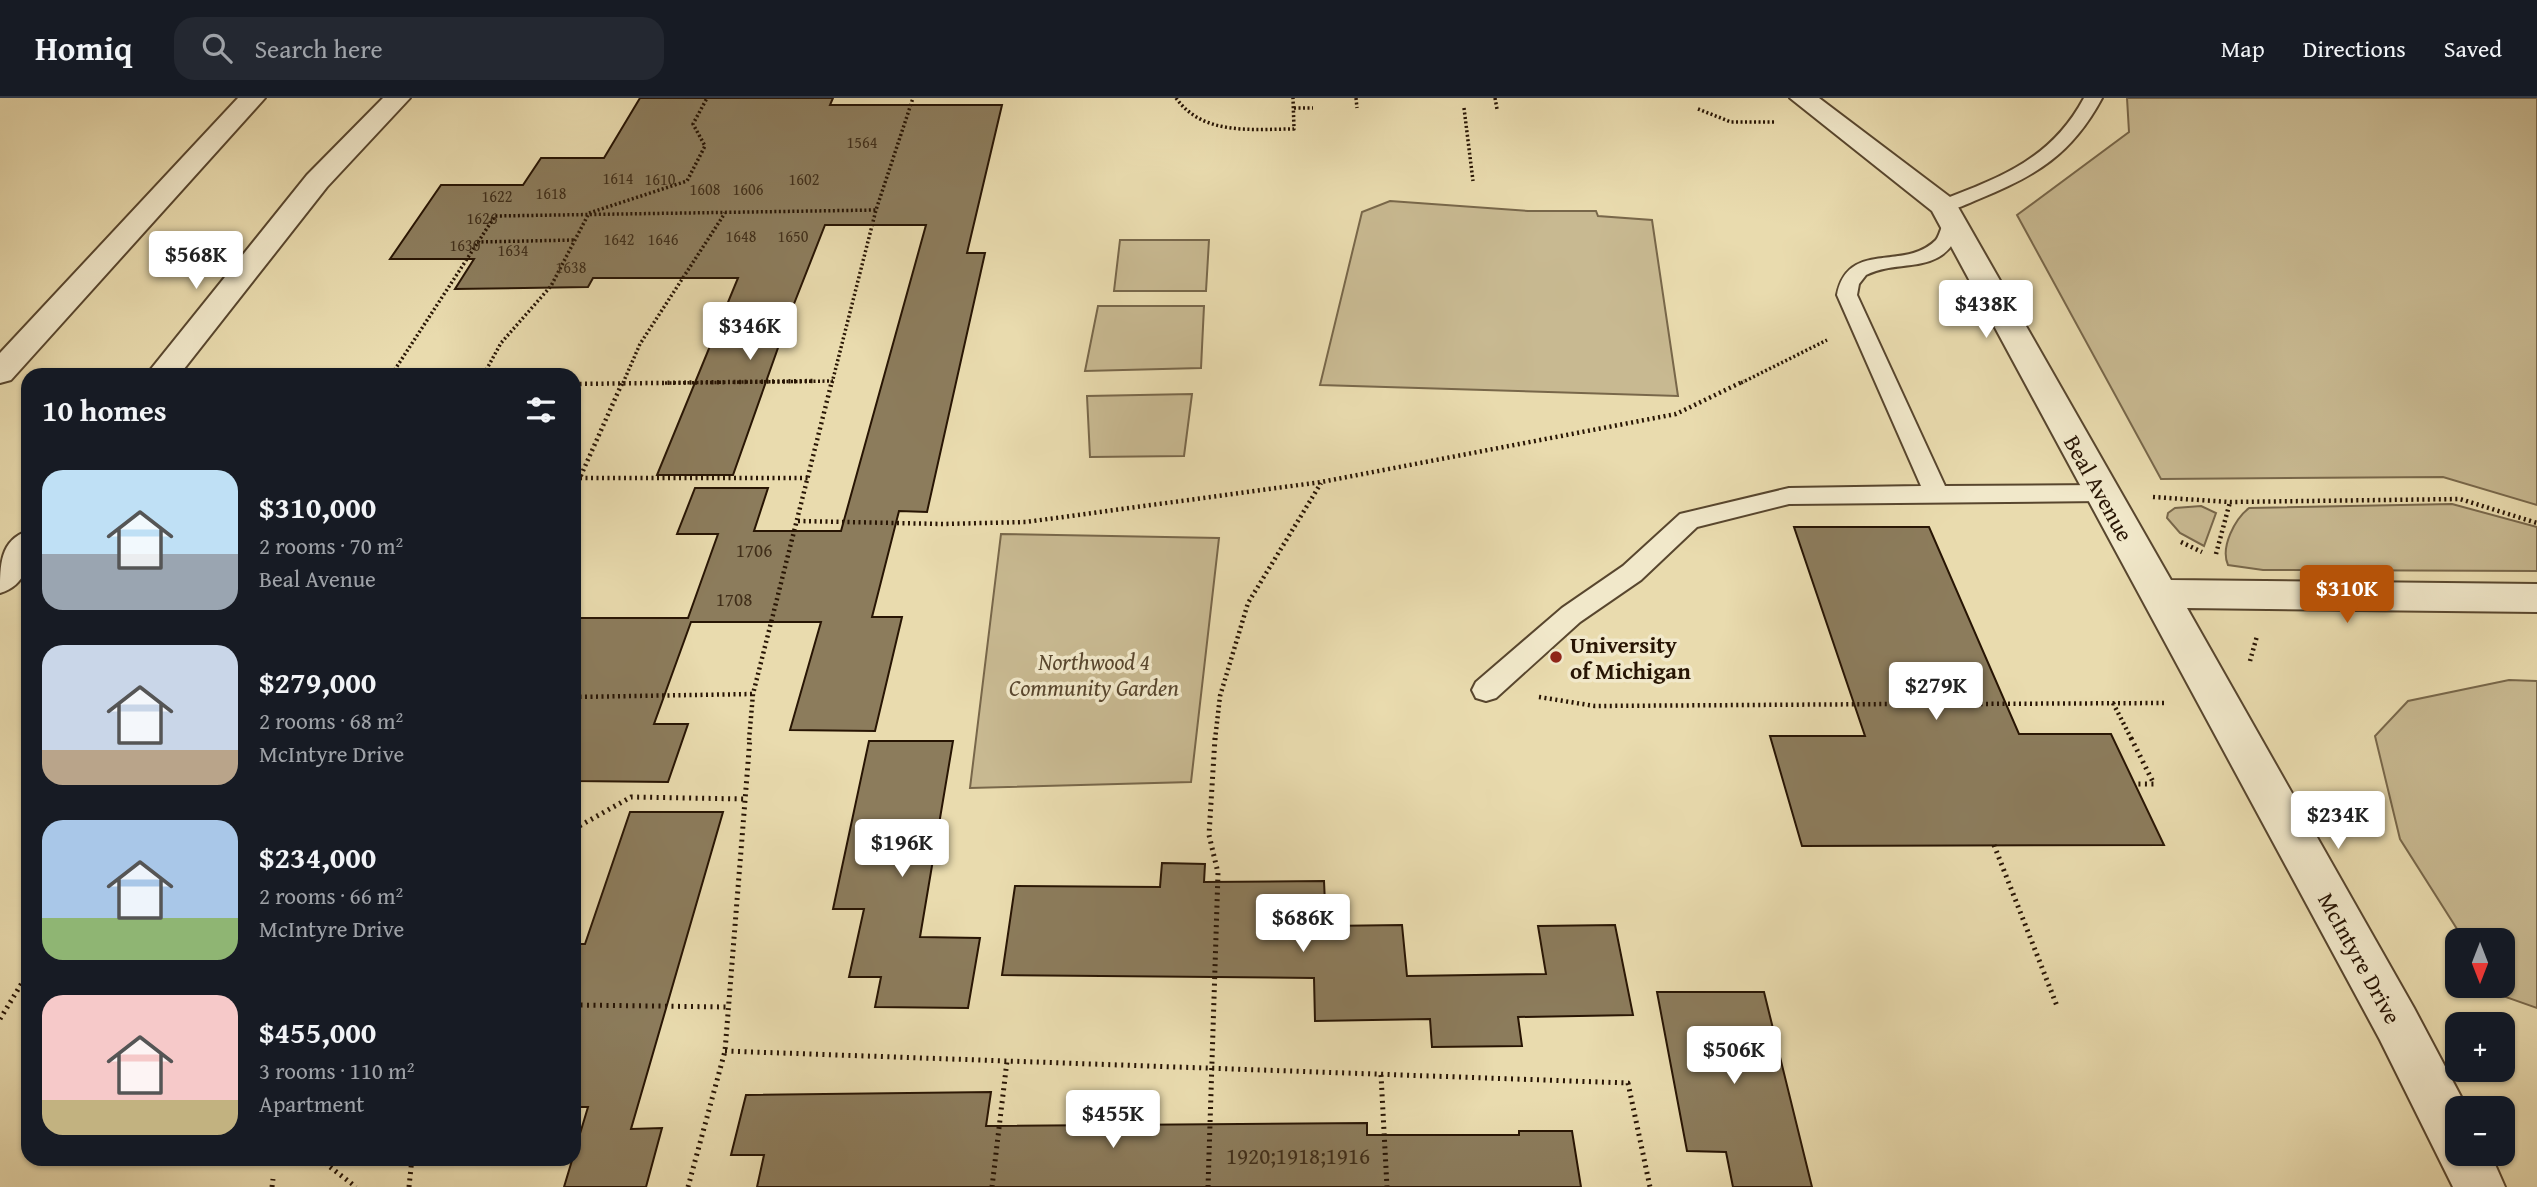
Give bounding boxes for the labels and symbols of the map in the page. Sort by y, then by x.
house number: 1564 [847,130,878,154]
house number: 1614 [603,166,634,190]
house number: 1610 [645,167,676,191]
house number: 1602 [789,167,819,191]
house number: 1608 [690,177,721,201]
house number: 1606 [733,177,764,201]
house number: 1618 [536,181,567,205]
house number: 1622 [482,184,512,208]
house number: 1626 [467,206,498,230]
house number: 1648 [726,224,757,248]
house number: 1650 [778,224,809,248]
house number: 1642 [604,227,634,251]
house number: 1646 [648,227,679,251]
pin: $568K [147,232,245,291]
house number: 1630 [450,233,481,257]
house number: 1634 [498,238,529,262]
house number: 1638 [556,255,587,279]
pin: $438K [1937,280,2035,340]
pin: $346K [701,302,799,362]
street label: Beal Avenue [2056,429,2142,547]
house number: 1706 [736,536,772,564]
pin: $310K [2298,566,2396,625]
house number: 1708 [716,585,752,613]
place label: University of Michigan [1570,628,1691,687]
park label: Northwood 4 Community Garden [1009,645,1179,704]
marker: University of Michigan [1548,649,1564,665]
pin: $279K [1887,662,1985,722]
pin: $234K [2289,792,2387,851]
pin: $196K [853,820,951,879]
street label: McIntyre Drive [2310,886,2410,1030]
pin: $686K [1254,894,1352,954]
north arrow [2445,928,2515,998]
pin: $506K [1685,1026,1783,1086]
pin: $455K [1064,1090,1162,1150]
house number: 1920;1918;1916 [1226,1139,1370,1172]

